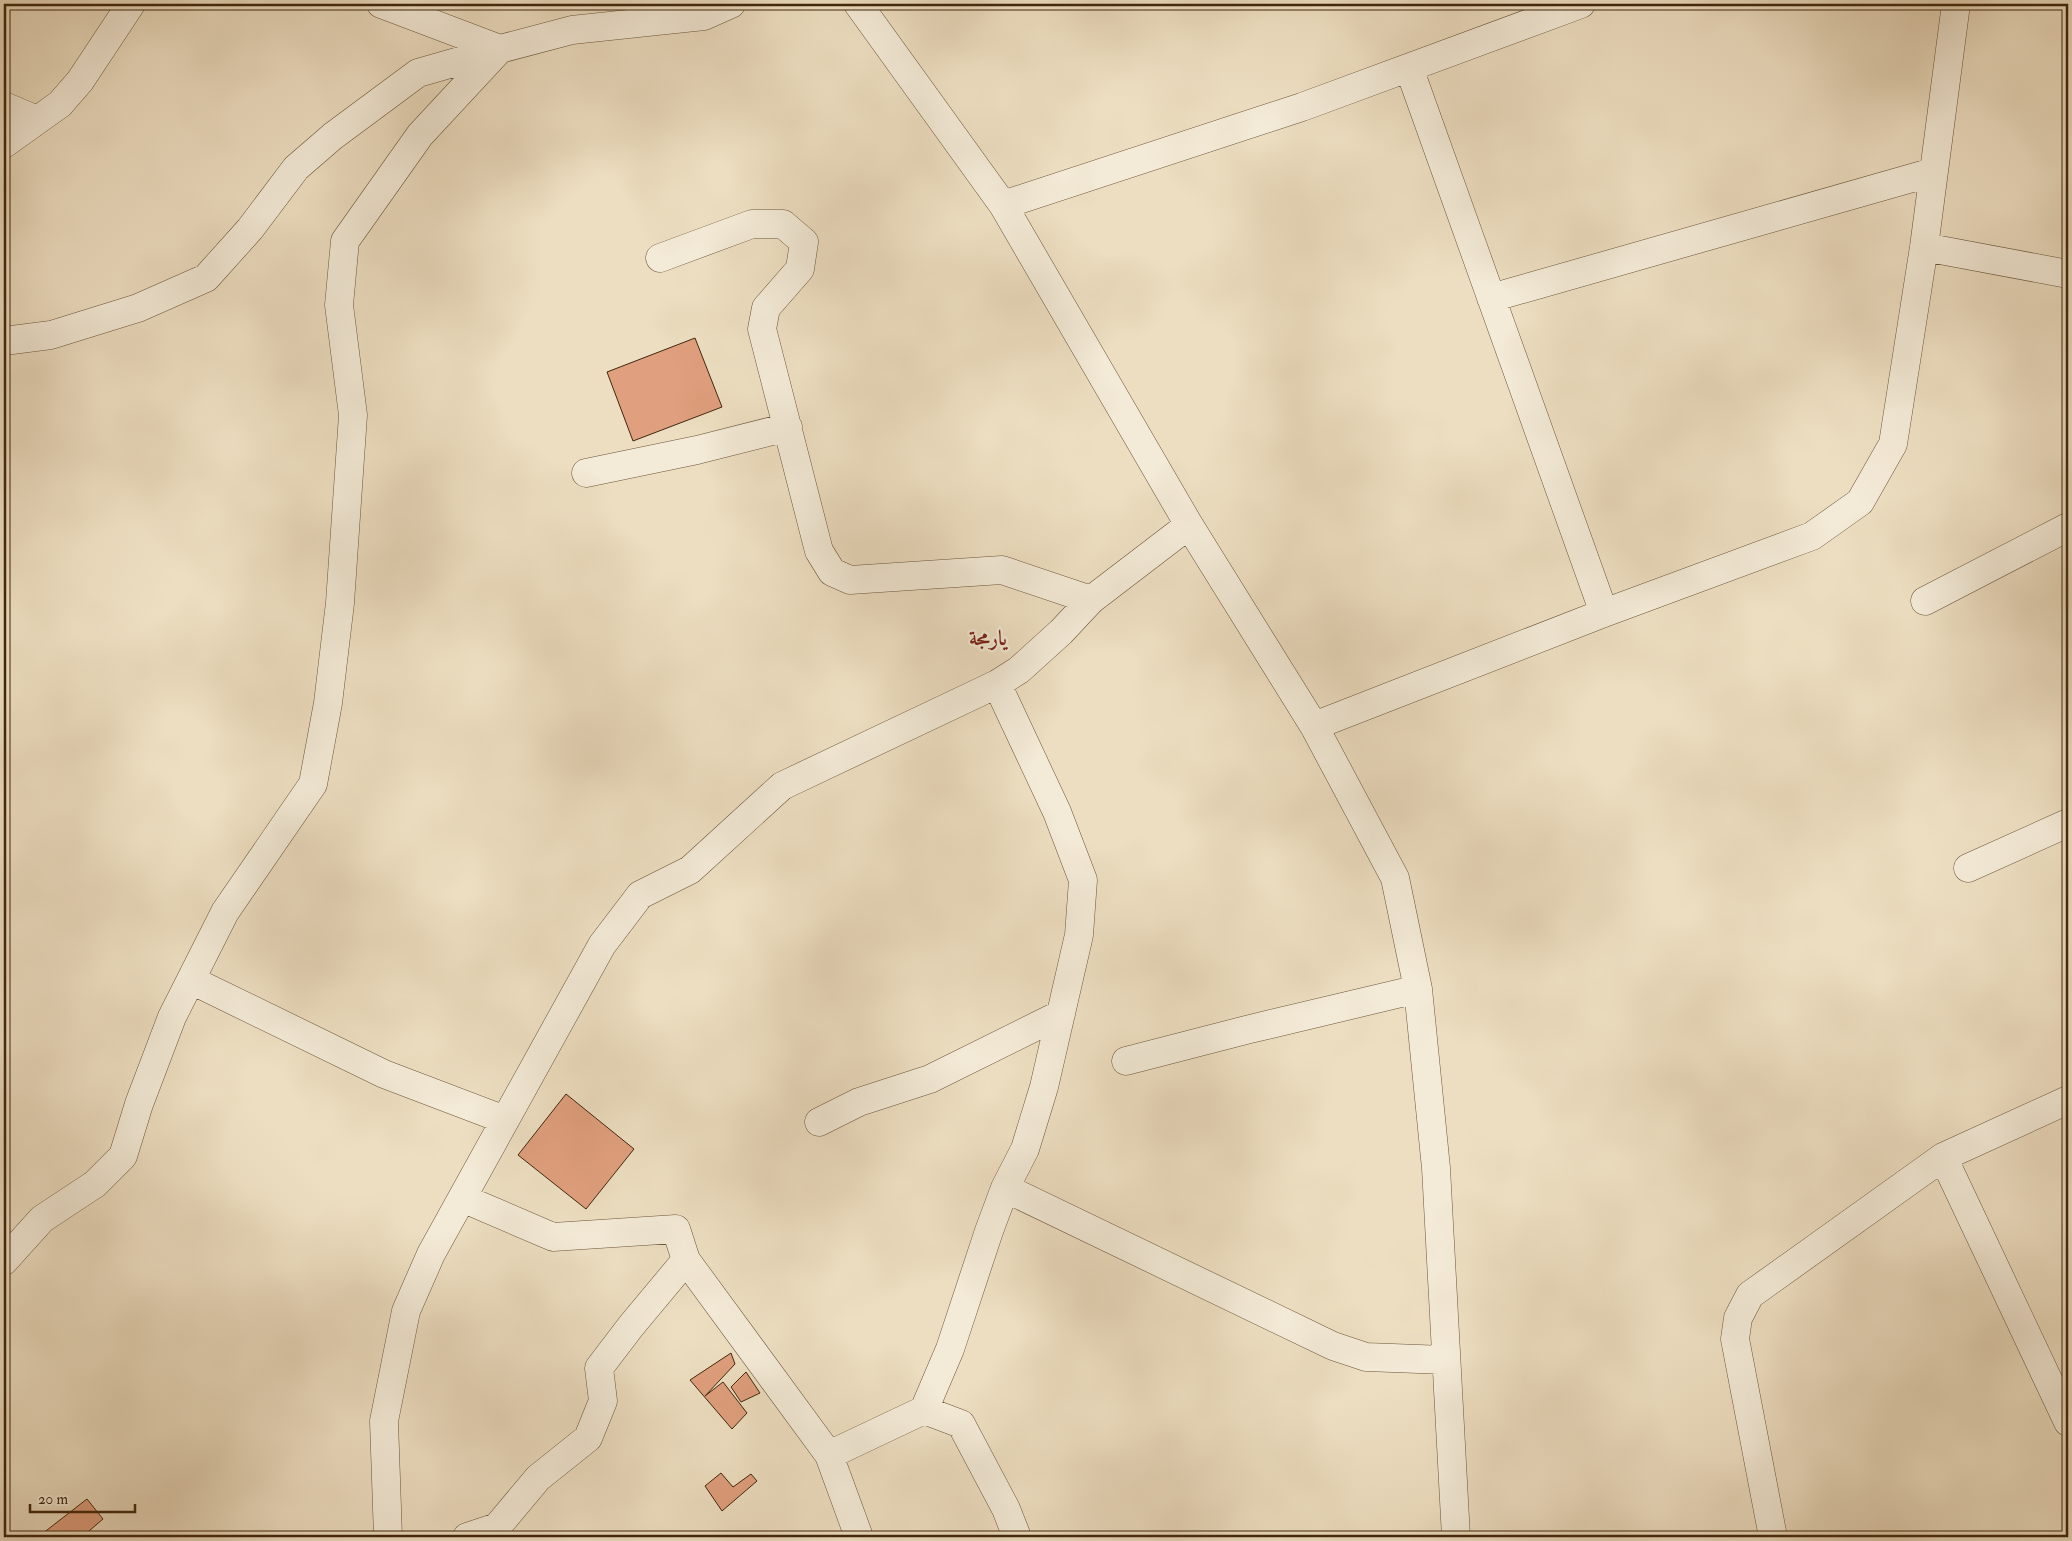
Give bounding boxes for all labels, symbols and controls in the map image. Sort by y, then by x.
district label: يارمجة [969,625,1009,652]
scale bar [30,1481,135,1513]
text: 20 m [38,1490,68,1509]

